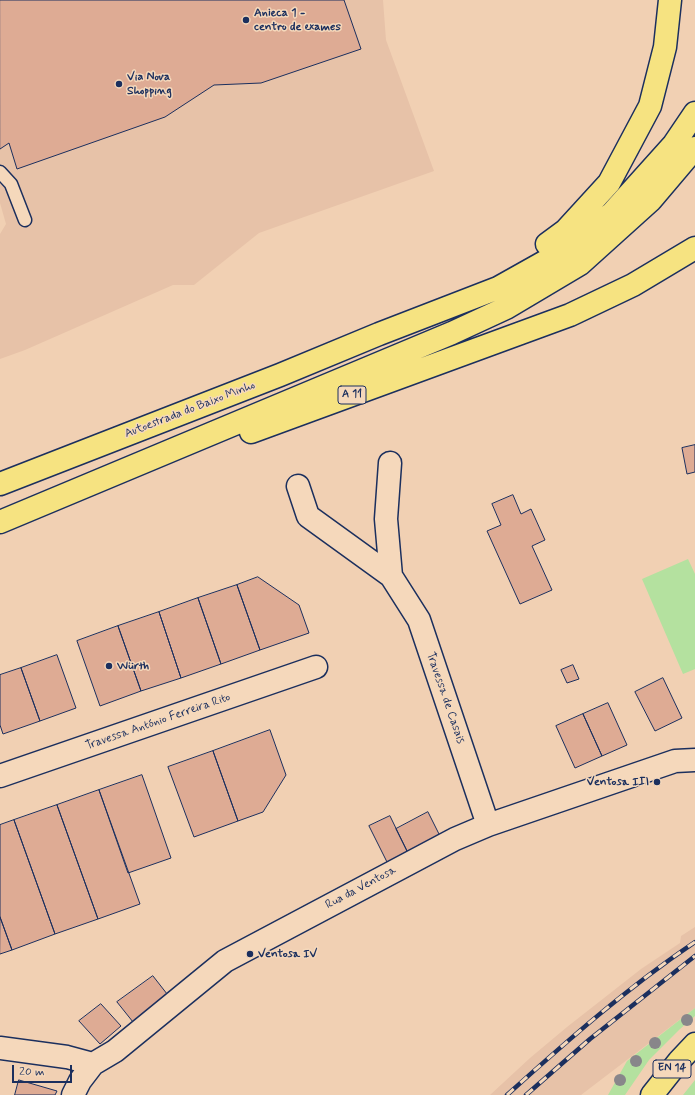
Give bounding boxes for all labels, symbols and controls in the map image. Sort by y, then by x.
place label: Anieca 1 - centro de exames [254,6,341,34]
marker: Anieca 1 - centro de exames [241,15,251,25]
place label: Via Nova Shopping [127,70,172,98]
marker: Via Nova Shopping [114,79,124,89]
street label: Autoestrada do Baixo Minho [123,378,257,442]
road number: A 11 [338,386,366,404]
street label: Travessa de Casais [423,650,467,746]
place label: Würth [117,659,149,673]
marker: Würth [104,661,114,671]
street label: Travessa António Ferreira Rito [84,690,232,754]
place label: Ventosa III [587,775,649,789]
marker: Ventosa III [652,777,662,787]
street label: Rua da Ventosa [323,863,399,913]
place label: Ventosa IV [258,947,317,961]
marker: Ventosa IV [245,949,255,959]
scale bar [14,1057,74,1083]
road number: EN 14 [653,1060,691,1078]
text: 20 m [19,1064,45,1080]

